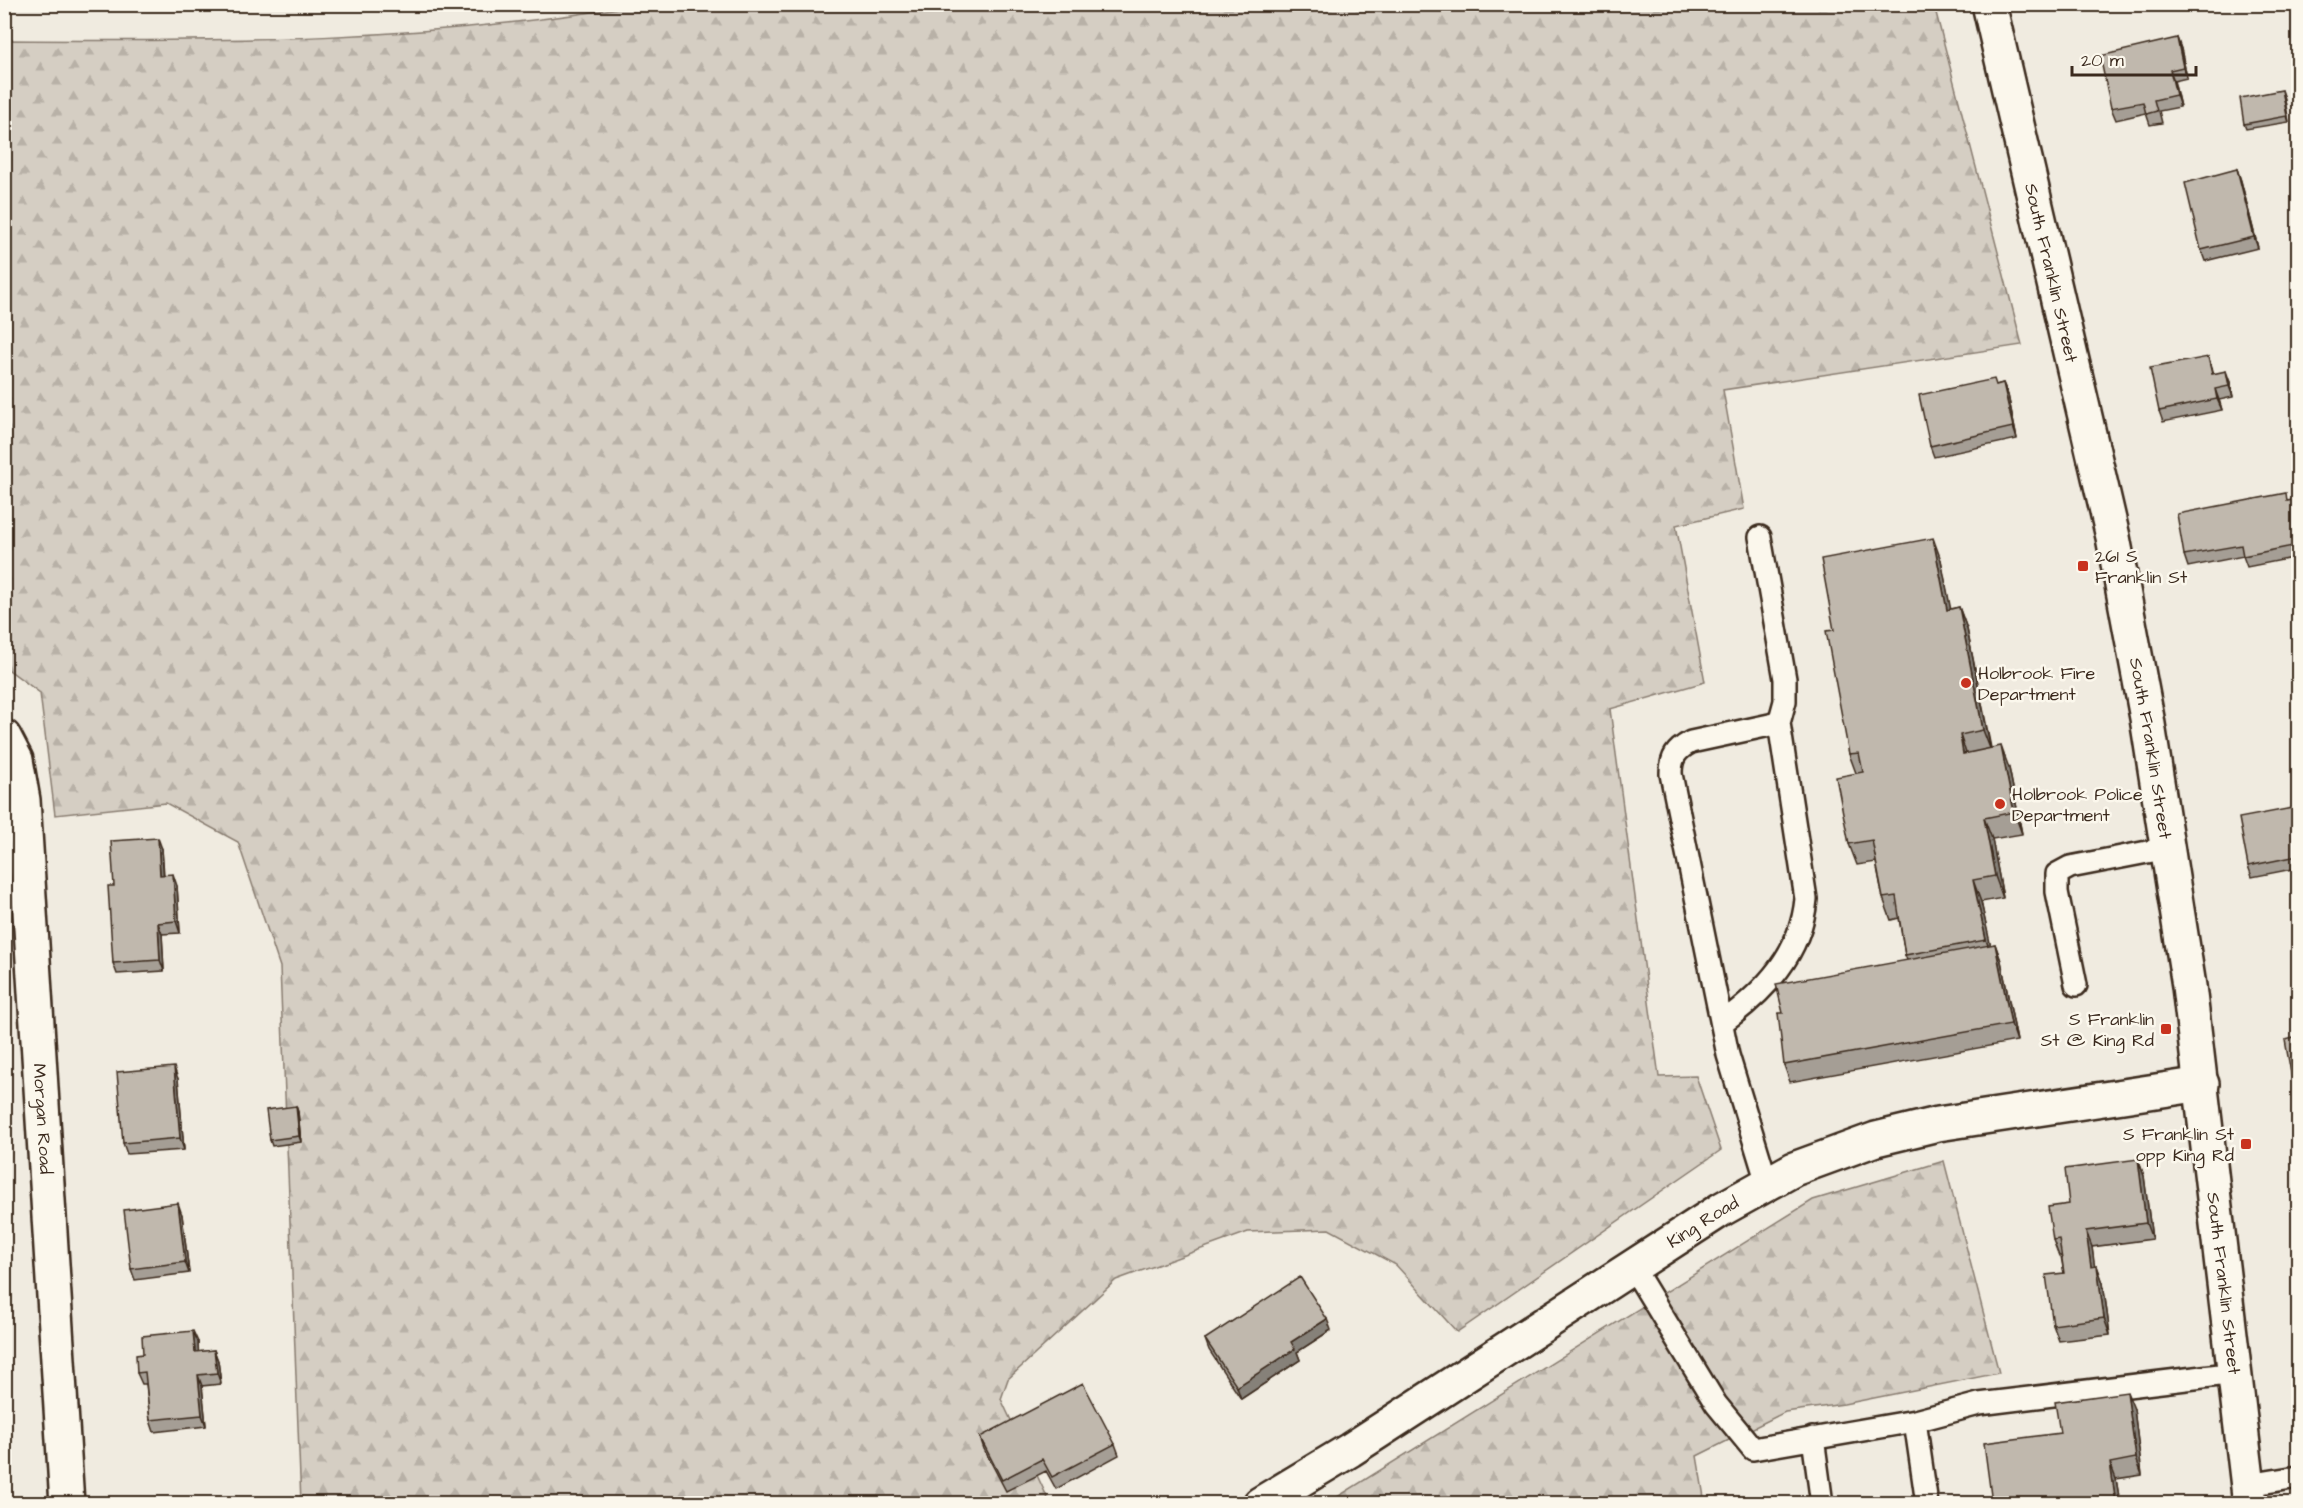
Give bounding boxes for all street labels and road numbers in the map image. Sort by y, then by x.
street label: South Franklin Street [2019,181,2085,366]
street label: South Franklin Street [2123,656,2178,841]
street label: Morgan Road [27,1063,59,1175]
street label: King Road [1662,1190,1743,1254]
street label: South Franklin Street [2201,1191,2247,1376]

